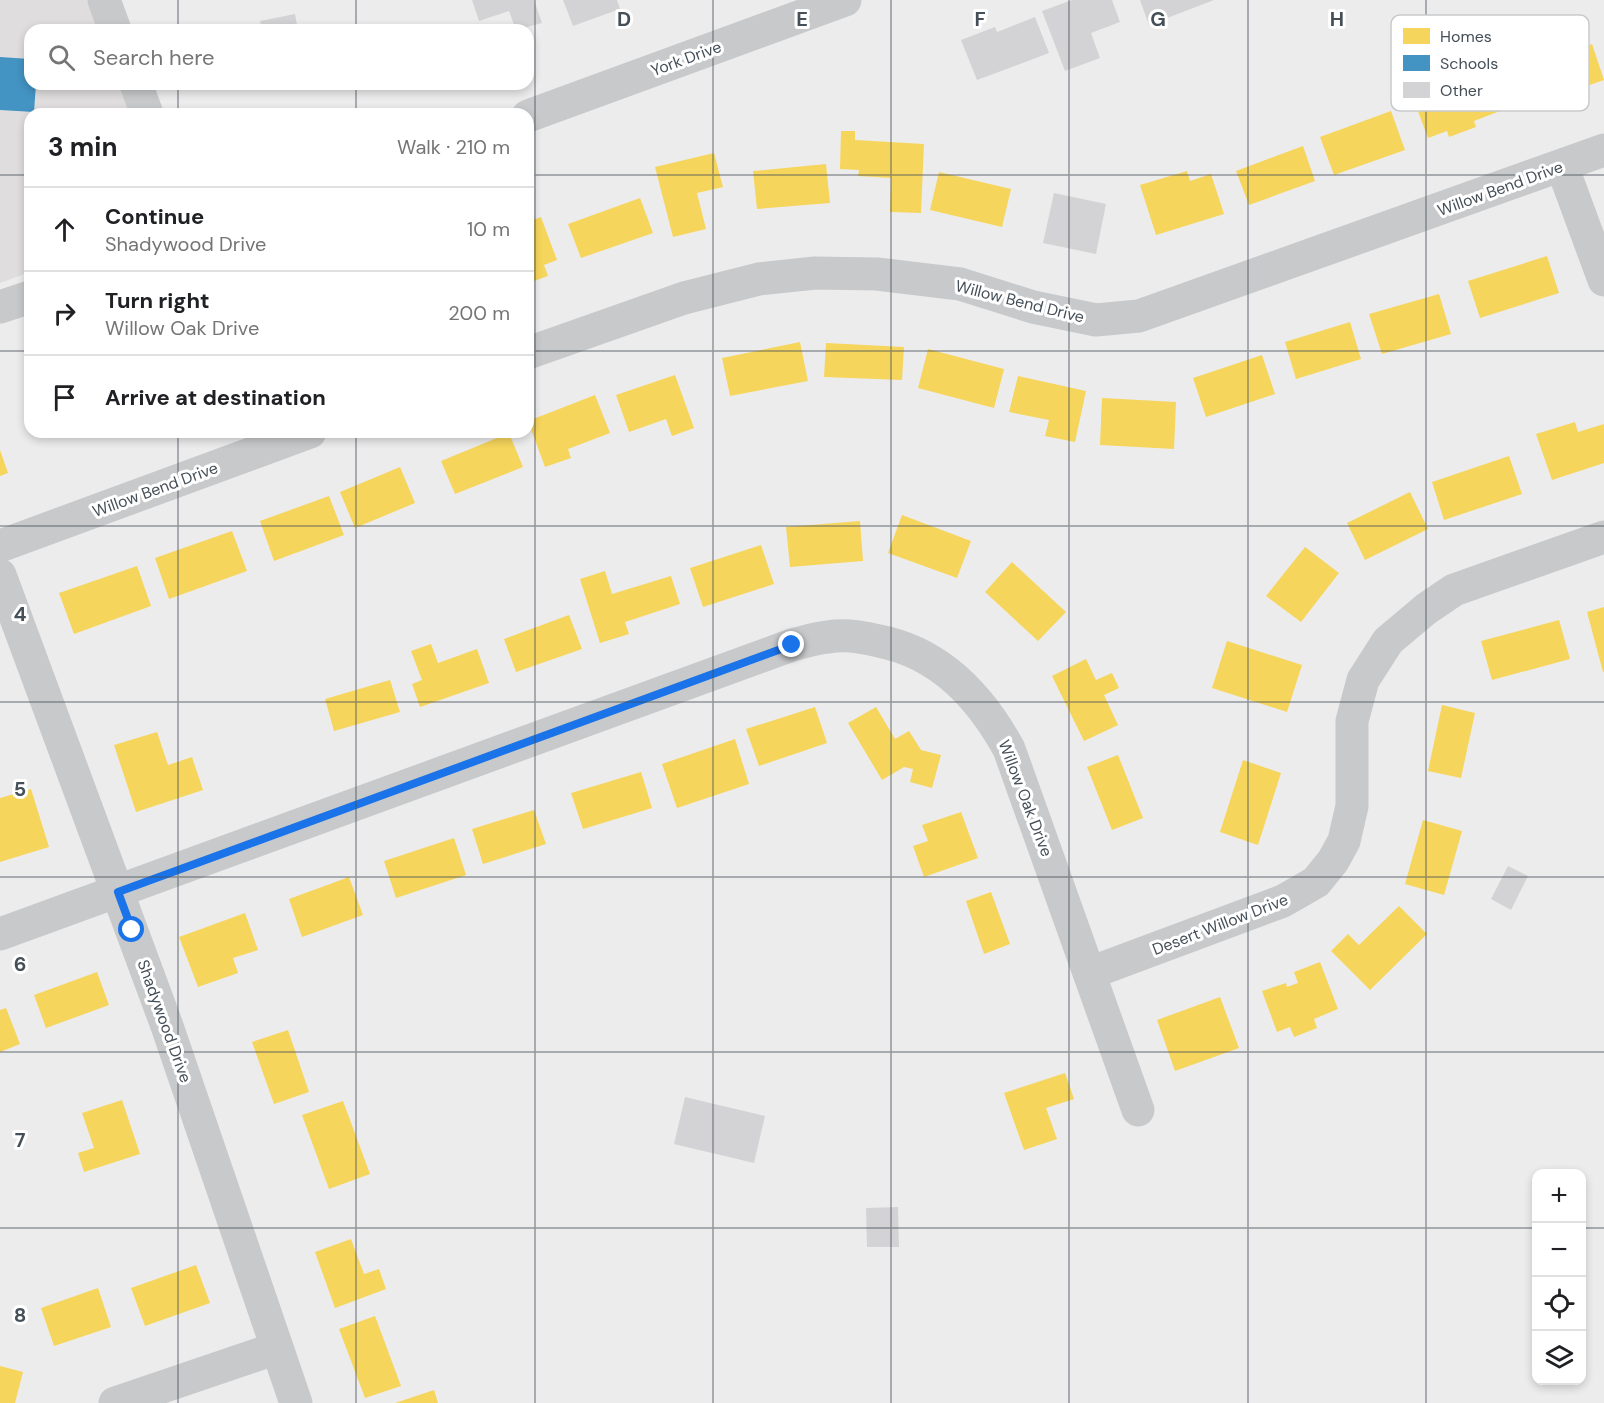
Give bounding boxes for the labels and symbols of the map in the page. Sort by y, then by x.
text: D [617,6,631,32]
text: E [796,6,808,32]
text: F [974,6,986,32]
text: G [1150,6,1166,32]
text: H [1330,6,1344,32]
legend [1391,15,1589,111]
text: Homes [1440,26,1492,47]
street label: York Drive [648,36,724,81]
text: Schools [1440,53,1498,74]
text: Other [1440,80,1483,101]
street label: Willow Bend Drive [1434,156,1566,221]
street label: Willow Bend Drive [953,275,1087,328]
street label: Willow Bend Drive [89,457,221,522]
text: 4 [14,601,27,627]
route end [778,631,804,657]
street label: Willow Oak Drive [994,737,1057,860]
text: 5 [14,776,26,802]
street label: Desert Willow Drive [1149,889,1291,960]
route start [118,916,144,942]
text: 6 [14,951,26,977]
street label: Shadywood Drive [133,957,196,1085]
text: 7 [15,1127,26,1153]
text: 8 [14,1302,26,1328]

